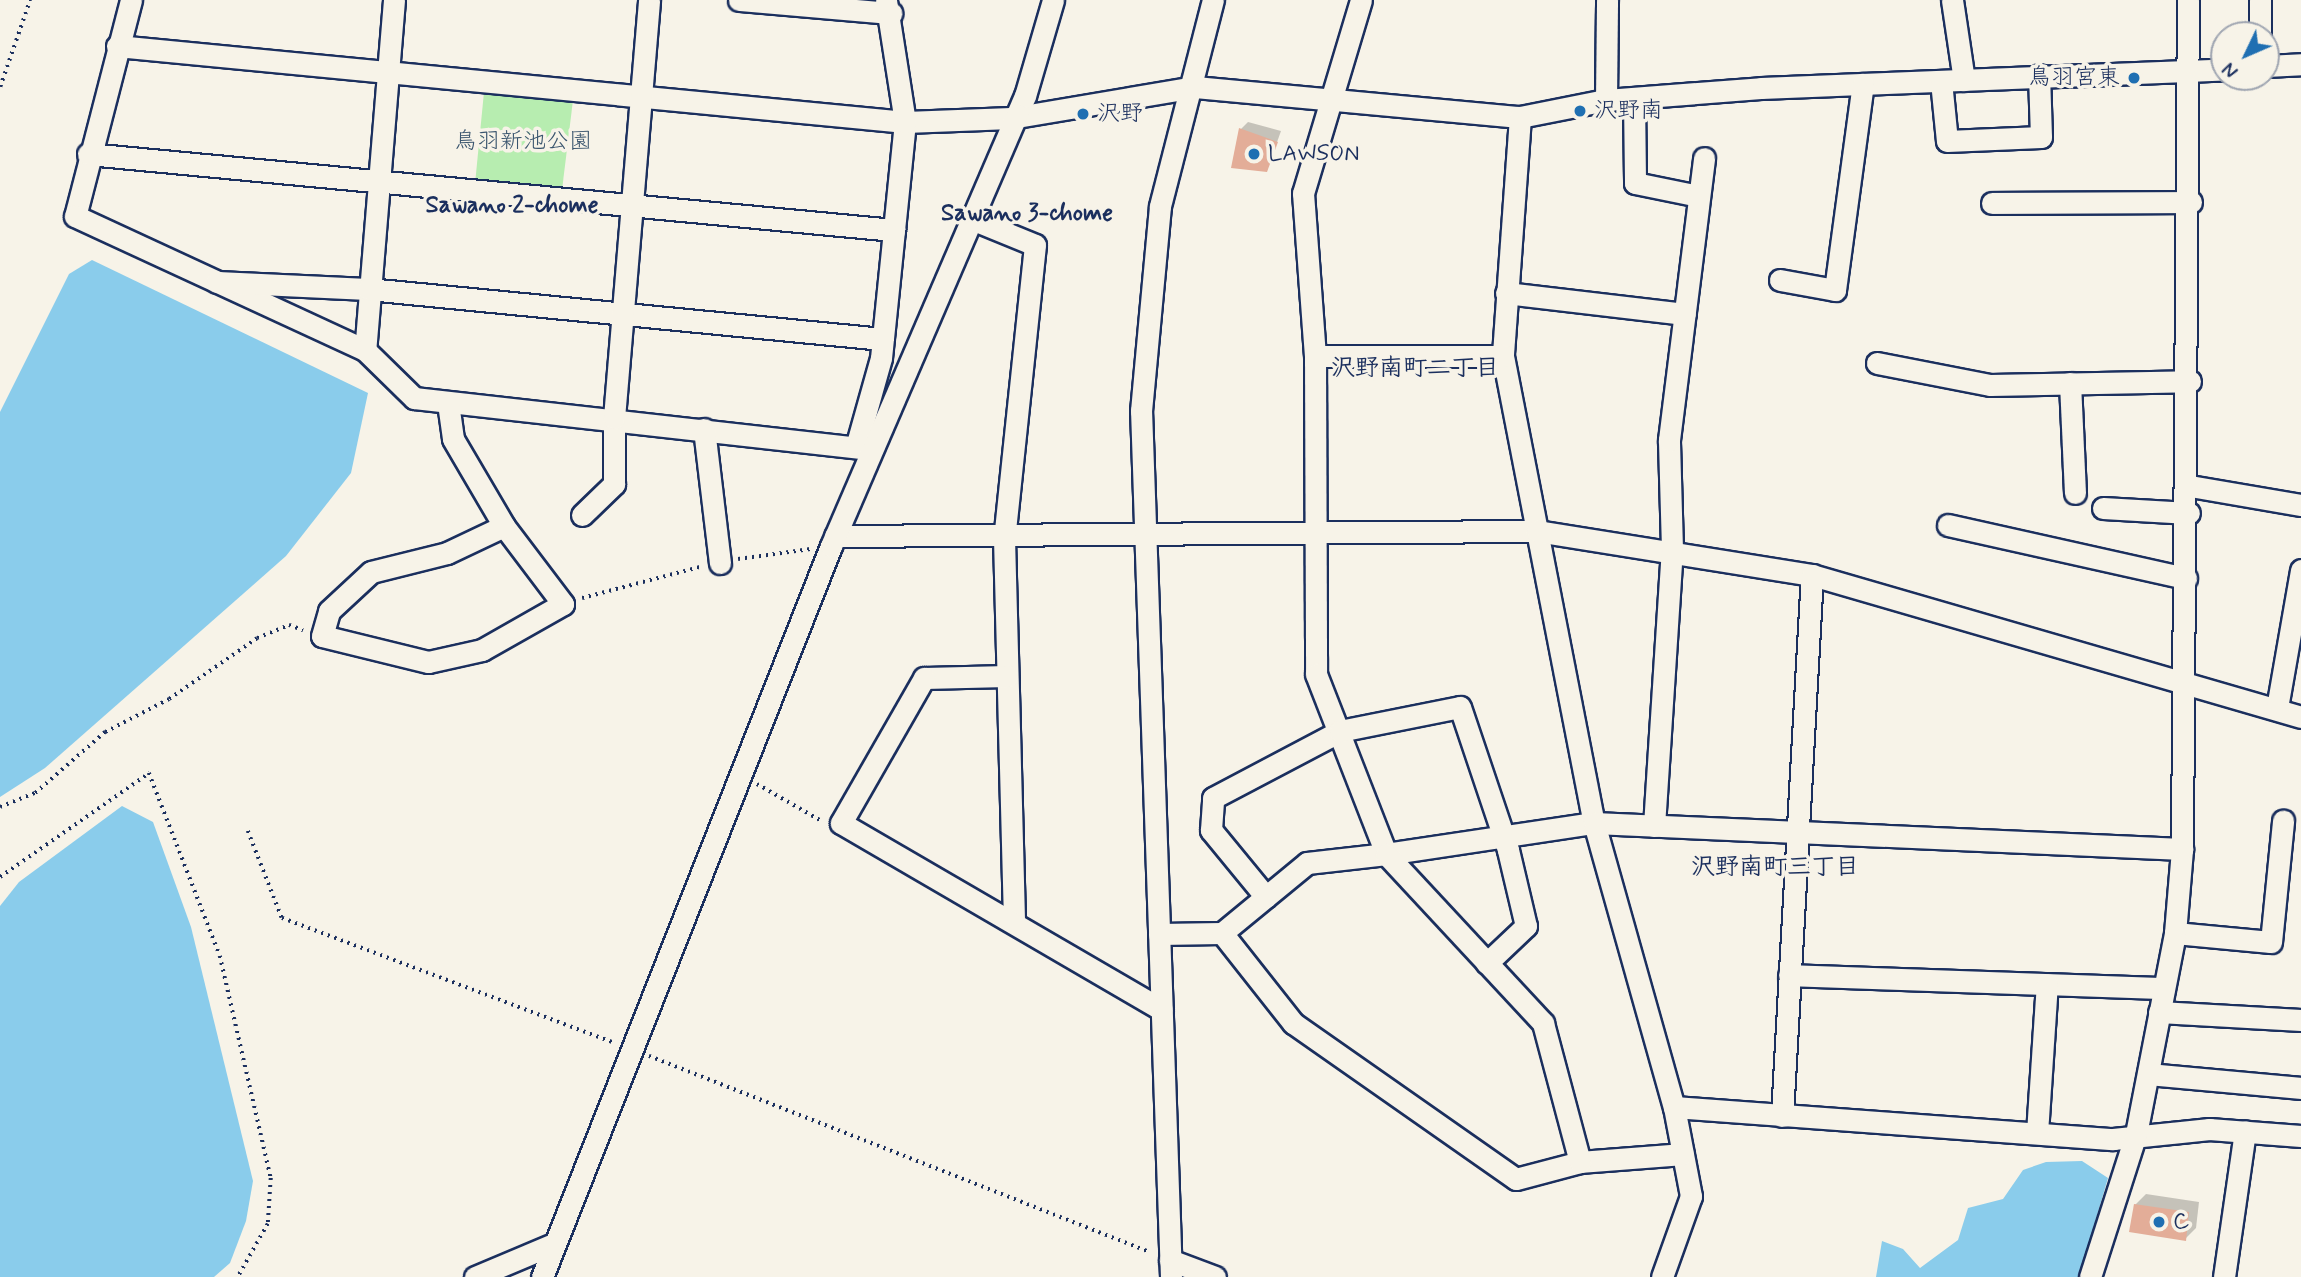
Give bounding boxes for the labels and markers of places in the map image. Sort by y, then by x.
place label: 鳥羽宮東 [2028,64,2120,92]
marker: 鳥羽宮東 [2126,70,2142,86]
place label: 沢野南 [1594,97,1663,125]
place label: 沢野 [1097,100,1143,128]
marker: 沢野南 [1572,103,1588,119]
marker: 沢野 [1075,106,1091,122]
place label: LAWSON [1268,140,1360,168]
marker: LAWSON [1246,146,1262,162]
place label: C [2173,1208,2189,1236]
marker: C [2151,1214,2167,1230]

